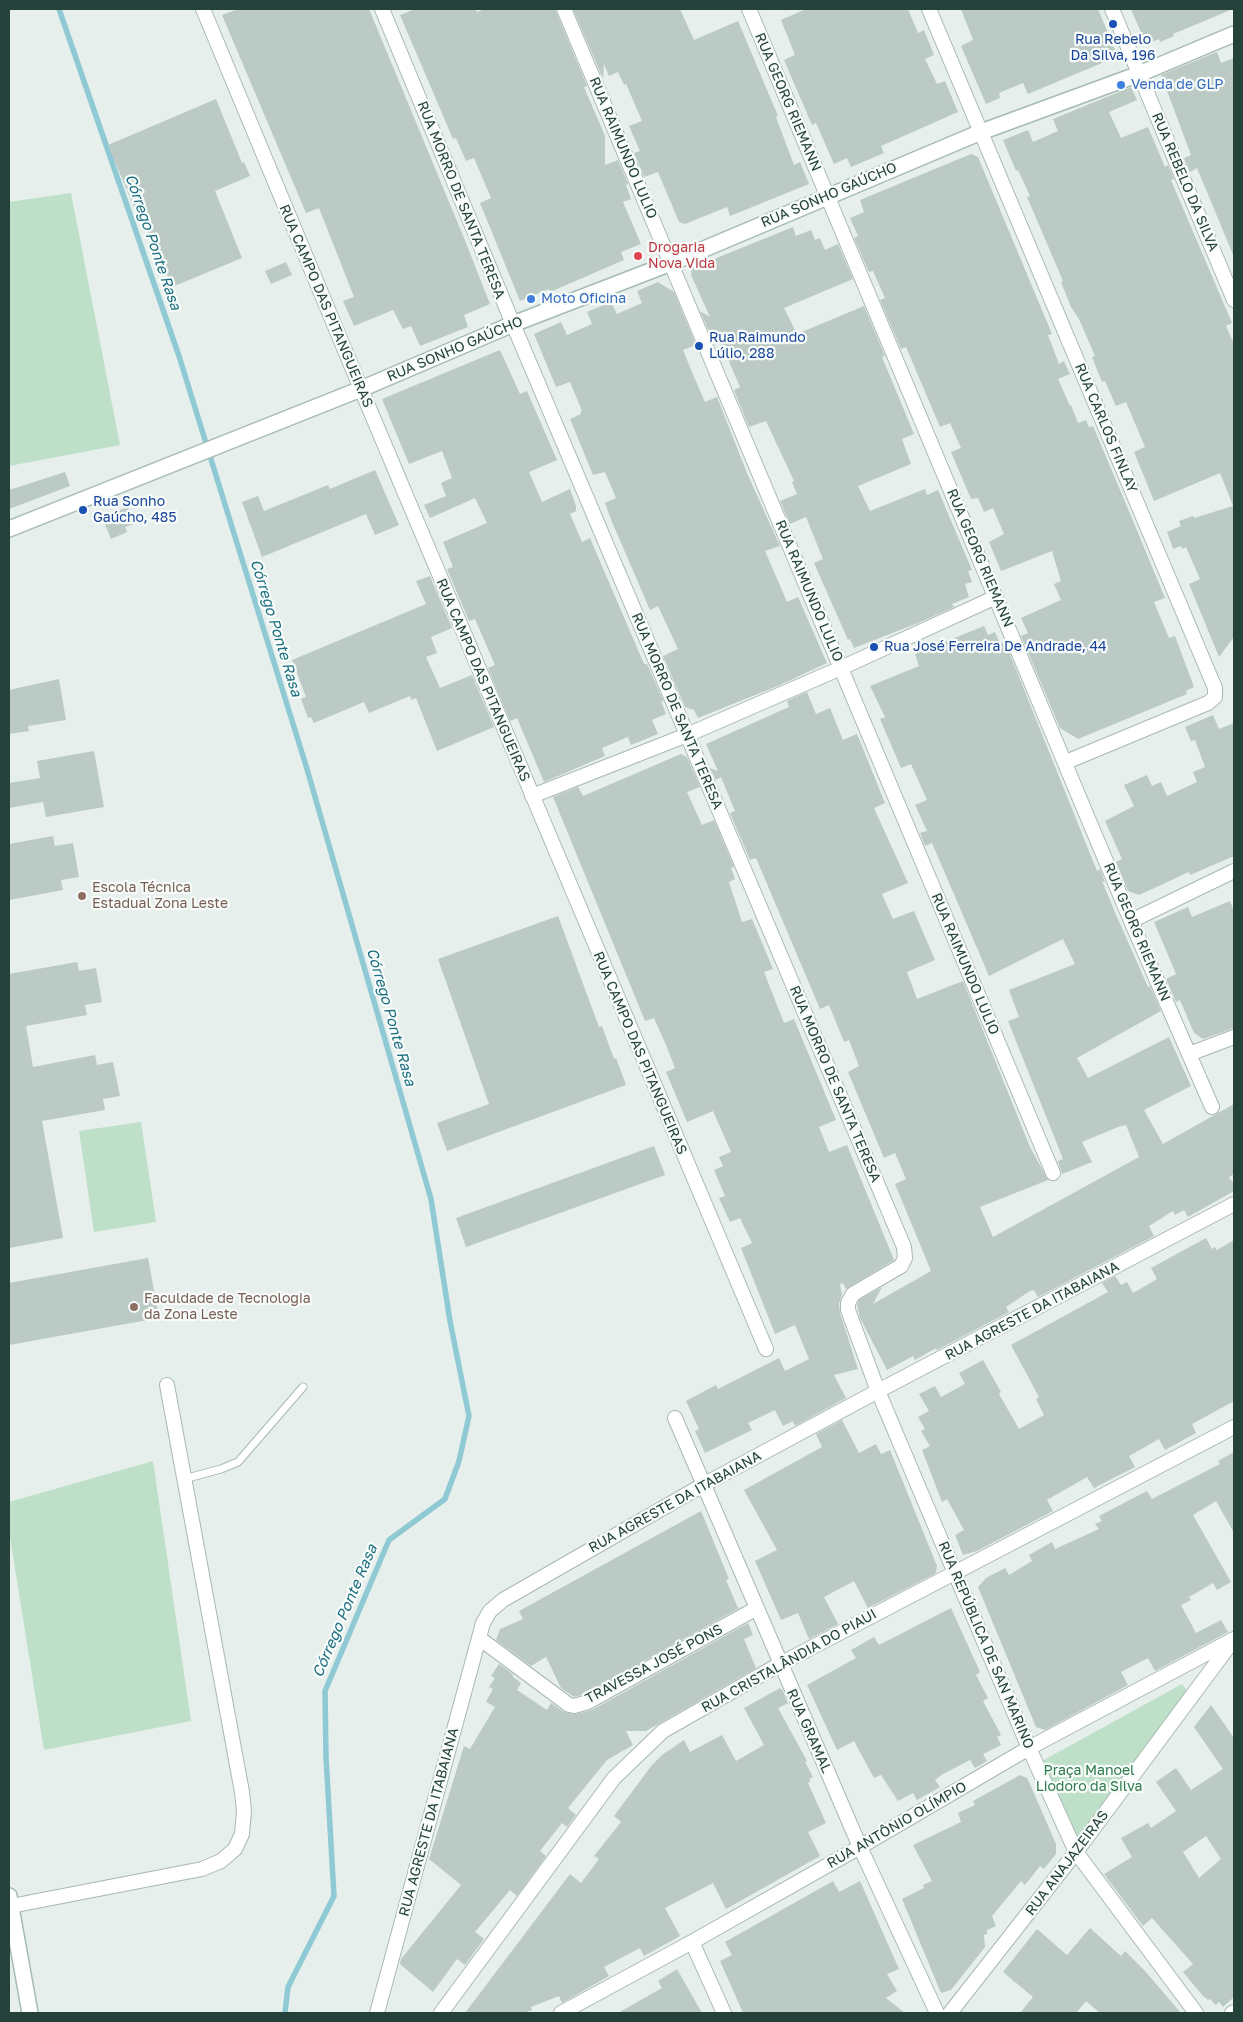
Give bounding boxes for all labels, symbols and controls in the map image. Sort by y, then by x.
marker: Rua Rebelo Da Silva, 196 [1107,18,1119,30]
street label: RUA GEORG RIEMANN [751,30,825,174]
place label: Rua Rebelo Da Silva, 196 [1071,32,1155,64]
street label: RUA RAIMUNDO LULIO [585,75,661,221]
place label: Venda de GLP [1131,77,1224,93]
marker: Venda de GLP [1115,79,1127,91]
street label: RUA MORRO DE SANTA TERESA [414,99,508,301]
street label: RUA REBELO DA SILVA [1148,110,1222,254]
street label: RUA SONHO GAÚCHO [759,159,899,231]
water label: Córrego Ponte Rasa [121,172,185,312]
street label: RUA CAMPO DAS PITANGUEIRAS [276,202,376,410]
place label: Drogaria Nova Vida [648,240,715,272]
marker: Drogaria Nova Vida [632,250,644,262]
place label: Moto Oficina [541,291,626,307]
marker: Moto Oficina [525,293,537,305]
street label: RUA SONHO GAÚCHO [385,313,525,385]
place label: Rua Raimundo Lúlio, 288 [709,330,806,362]
marker: Rua Raimundo Lúlio, 288 [693,340,705,352]
street label: RUA CARLOS FINLAY [1071,361,1141,495]
street label: RUA GEORG RIEMANN [943,486,1017,630]
place label: Rua Sonho Gaúcho, 485 [93,494,177,526]
marker: Rua Sonho Gaúcho, 485 [77,504,89,516]
street label: RUA RAIMUNDO LULIO [771,518,847,664]
water label: Córrego Ponte Rasa [247,557,305,699]
street label: RUA CAMPO DAS PITANGUEIRAS [433,576,533,784]
street label: RUA MORRO DE SANTA TERESA [628,610,726,812]
place label: Rua José Ferreira De Andrade, 44 [884,639,1107,655]
marker: Rua José Ferreira De Andrade, 44 [868,641,880,653]
street label: RUA GEORG RIEMANN [1100,860,1174,1004]
place label: Escola Técnica Estadual Zona Leste [92,880,228,912]
marker: Escola Técnica Estadual Zona Leste [76,890,88,902]
street label: RUA RAIMUNDO LULIO [927,891,1003,1037]
water label: Córrego Ponte Rasa [363,946,419,1088]
street label: RUA CAMPO DAS PITANGUEIRAS [590,949,690,1157]
street label: RUA MORRO DE SANTA TERESA [786,983,884,1185]
street label: RUA AGRESTE DA ITABAIANA [942,1258,1122,1364]
place label: Faculdade de Tecnologia da Zona Leste [144,1291,311,1324]
marker: Faculdade de Tecnologia da Zona Leste [128,1301,140,1313]
street label: RUA AGRESTE DA ITABAIANA [586,1447,764,1557]
street label: RUA REPÚBLICA DE SAN MARINO [935,1539,1037,1751]
water label: Córrego Ponte Rasa [309,1542,381,1680]
street label: RUA CRISTALÂNDIA DO PIAUI [699,1606,879,1716]
street label: TRAVESSA JOSÉ PONS [582,1621,726,1707]
street label: RUA GRAMAL [783,1686,835,1776]
street label: RUA AGRESTE DA ITABAIANA [396,1726,462,1918]
park label: Praça Manoel Liodoro da Silva [1036,1763,1142,1795]
street label: RUA ANTÔNIO OLÍMPIO [824,1778,970,1872]
street label: RUA ANAJAZEIRAS [1022,1807,1112,1919]

